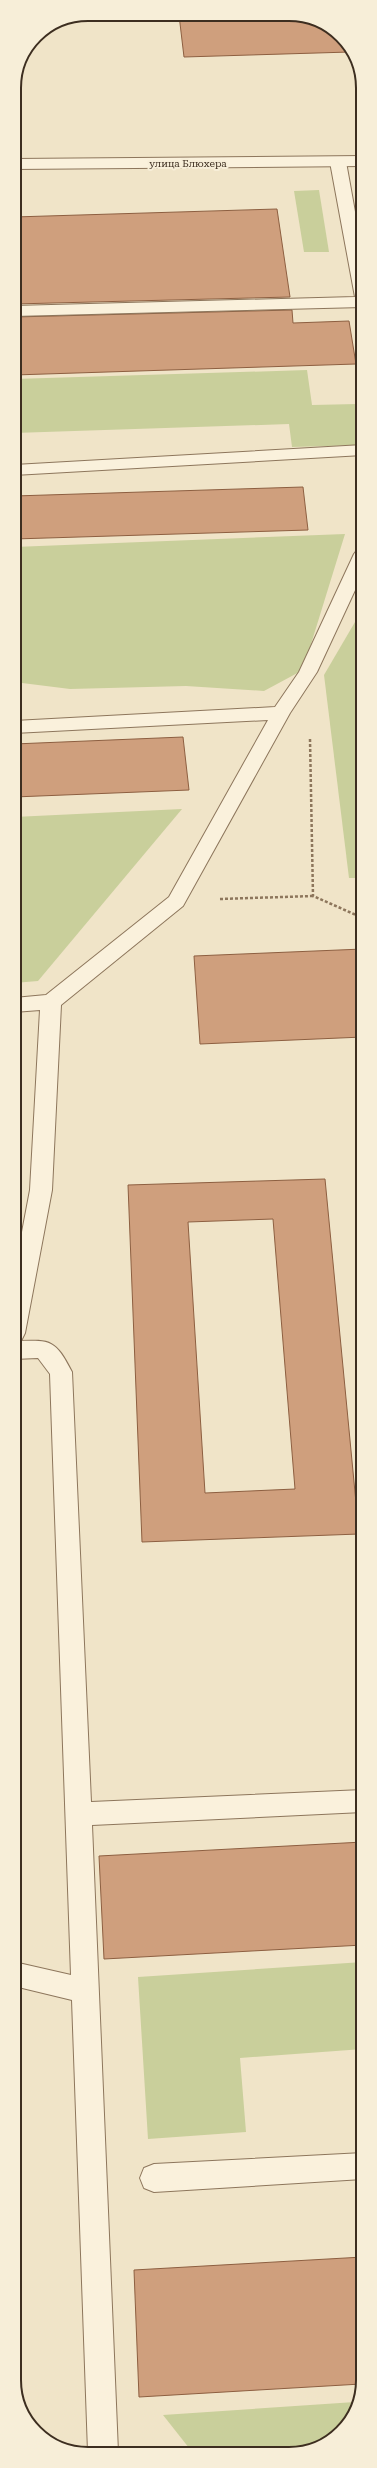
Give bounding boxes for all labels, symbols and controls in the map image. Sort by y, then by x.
street label: улица Блюхера [149,158,227,169]

